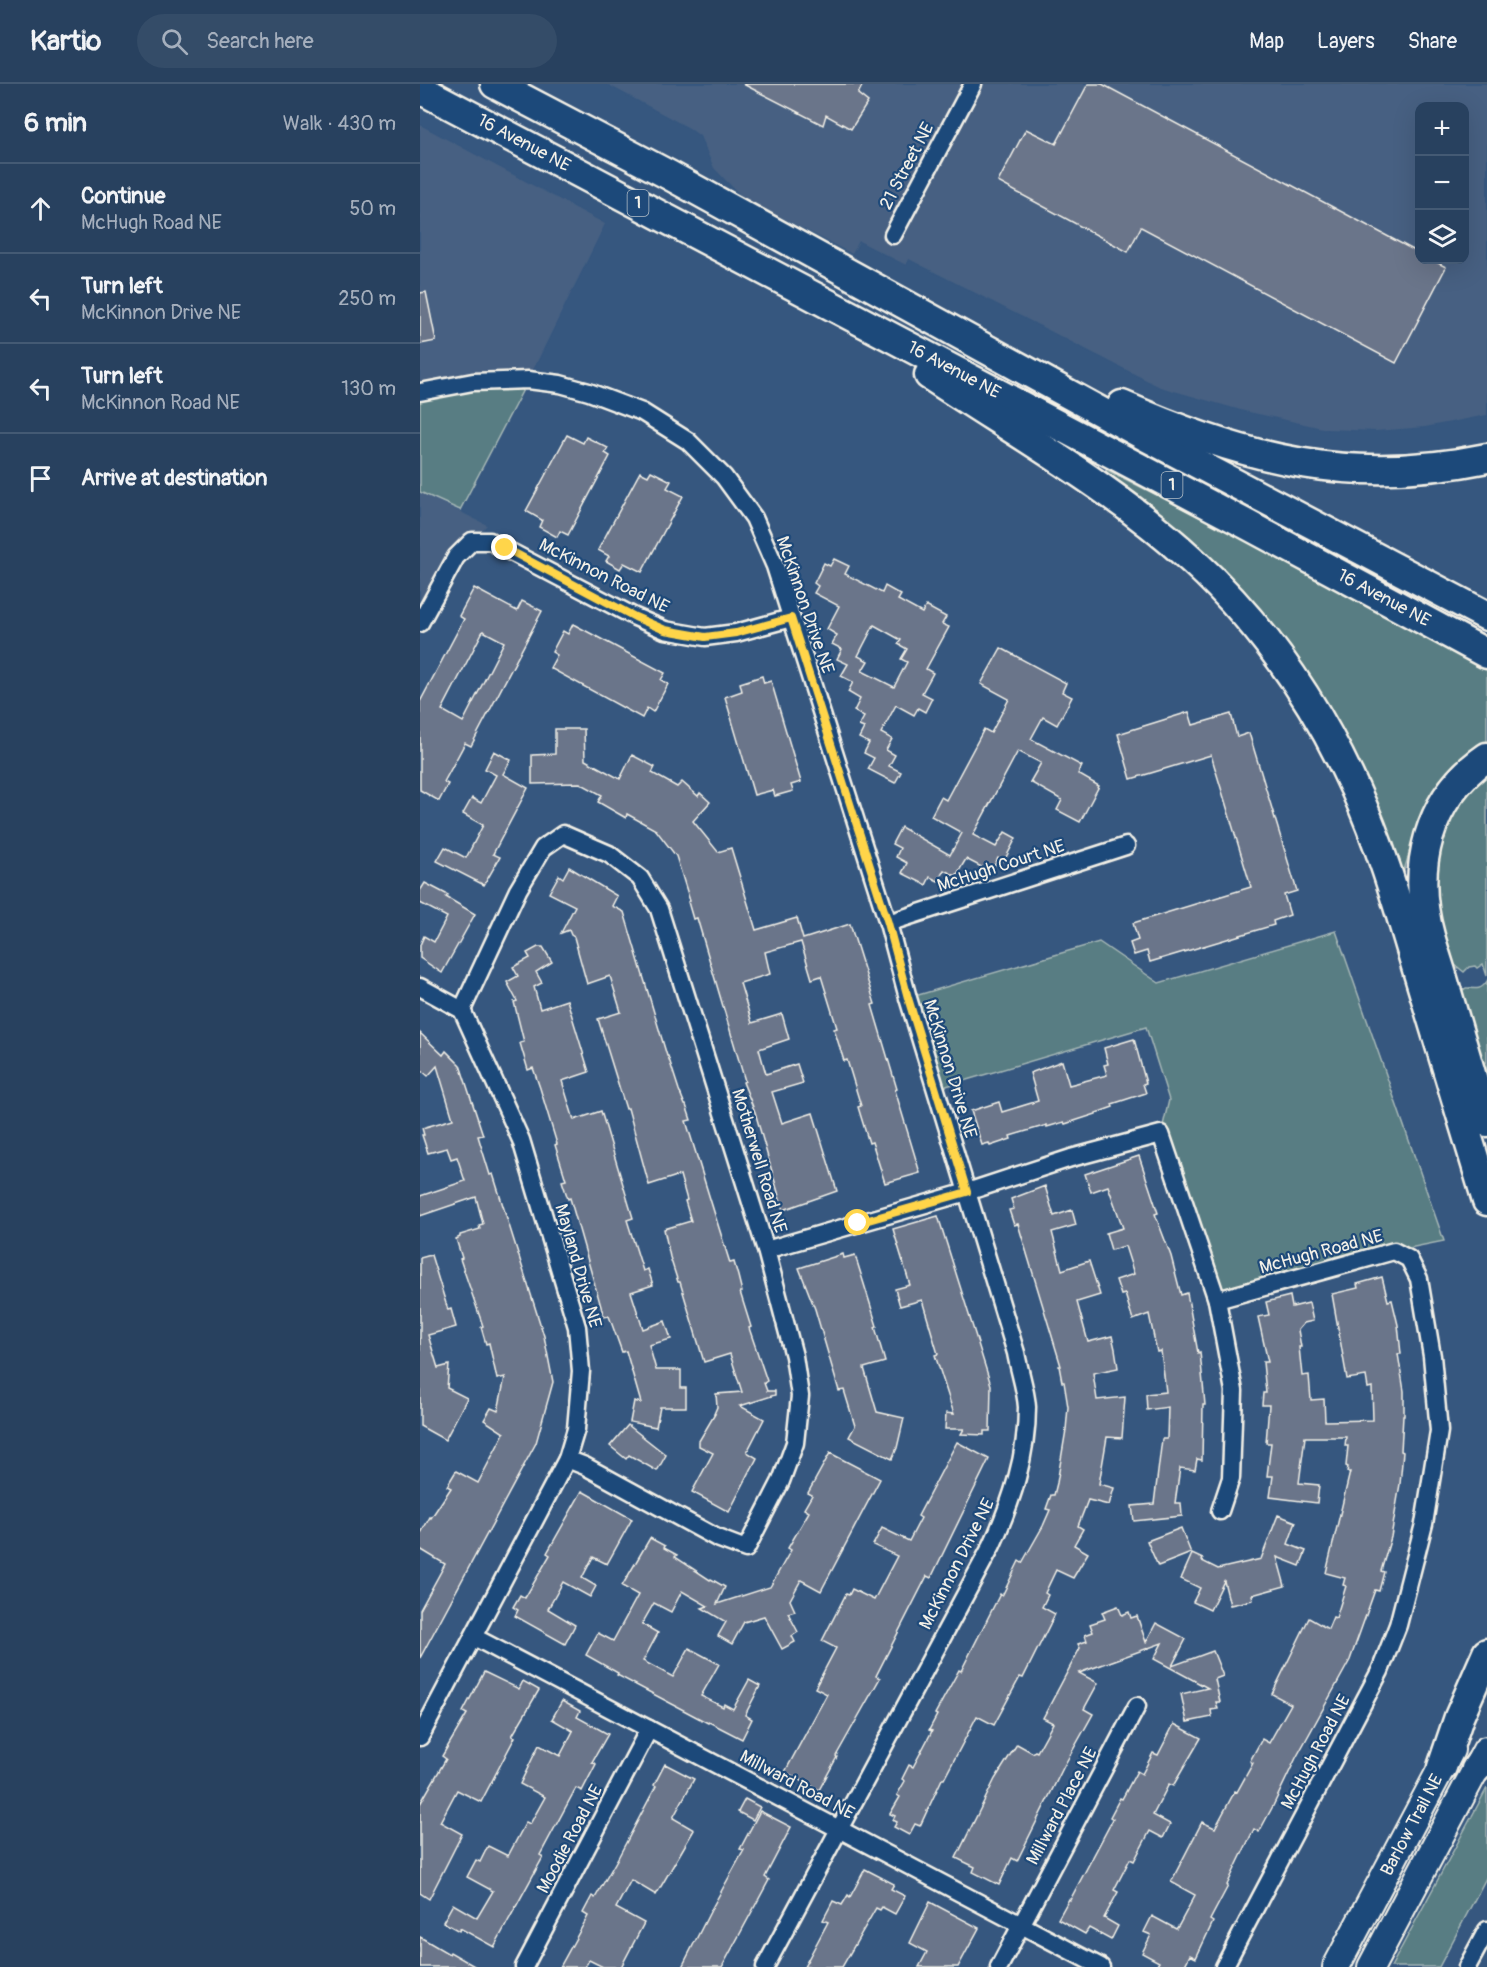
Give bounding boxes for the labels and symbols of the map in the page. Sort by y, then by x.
street label: 16 Avenue NE [473,109,575,177]
street label: 21 Street NE [874,119,940,213]
road number: 1 [628,190,648,216]
street label: 16 Avenue NE [903,336,1005,404]
road number: 1 [1162,472,1182,498]
street label: McKinnon Road NE [535,533,673,619]
street label: McKinnon Drive NE [771,533,839,677]
route end [491,534,517,560]
street label: 16 Avenue NE [1333,564,1435,632]
street label: McHugh Court NE [934,835,1068,897]
street label: McKinnon Drive NE [918,997,982,1141]
street label: Motherwell Road NE [726,1086,792,1236]
street label: Mayland Drive NE [549,1201,607,1331]
route start [844,1209,870,1235]
street label: McHugh Road NE [1257,1224,1385,1280]
street label: McKinnon Drive NE [914,1495,1000,1633]
street label: McHugh Road NE [1276,1691,1356,1813]
street label: Millward Place NE [1021,1743,1103,1869]
street label: Millward Road NE [736,1745,858,1825]
street label: Barlow Trail NE [1376,1770,1448,1880]
street label: Moodie Road NE [532,1781,608,1897]

